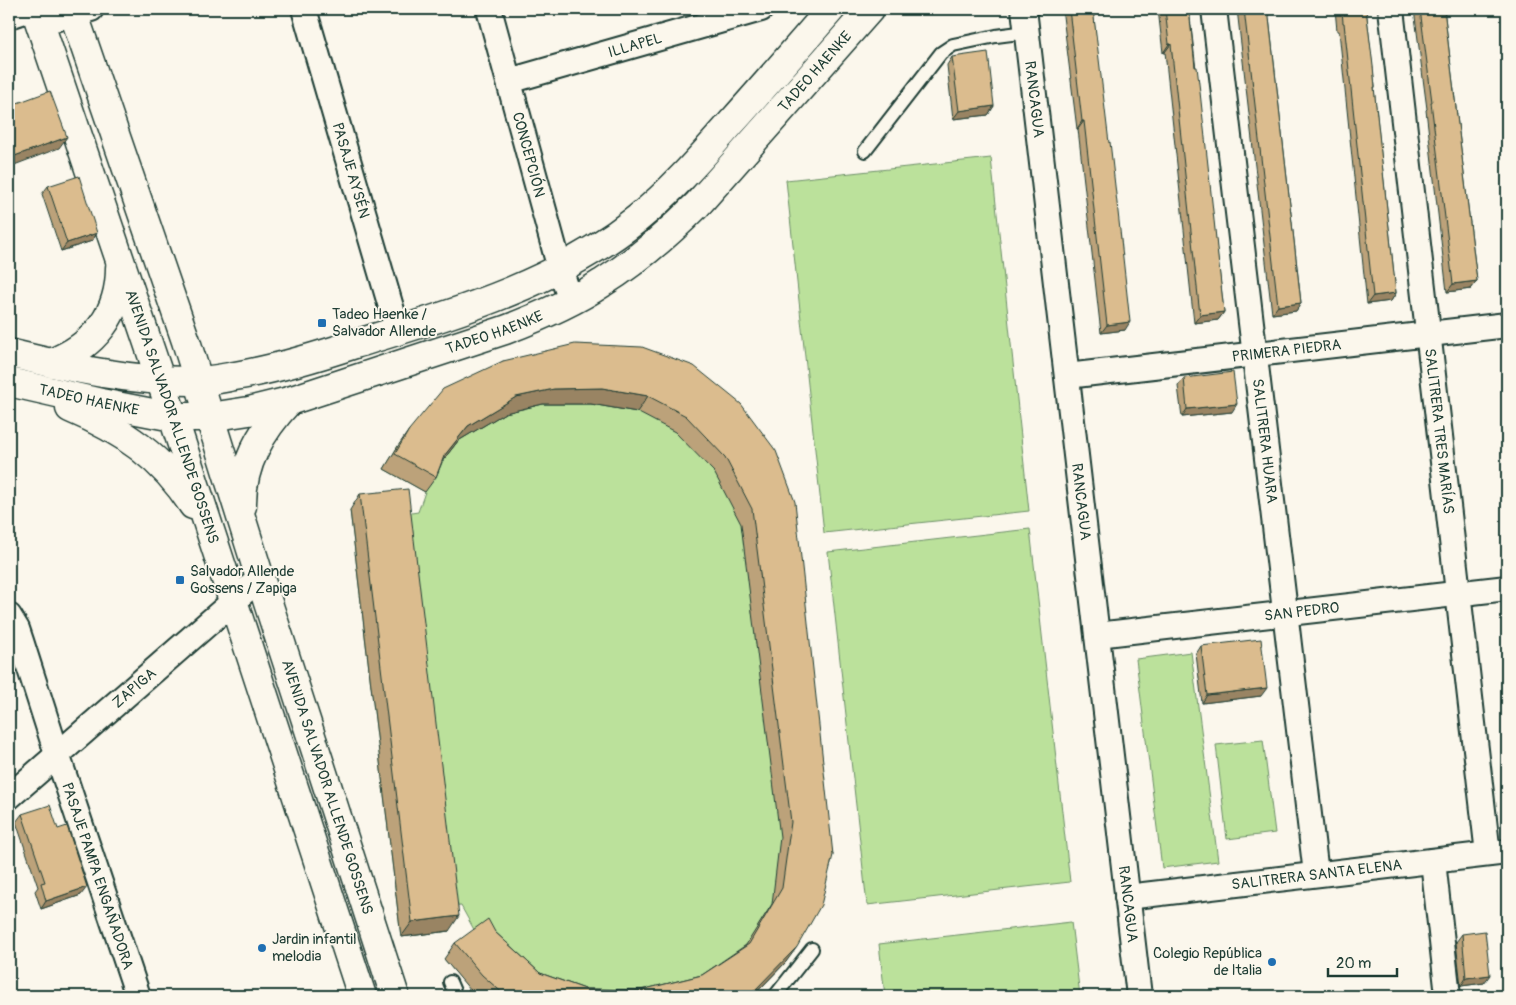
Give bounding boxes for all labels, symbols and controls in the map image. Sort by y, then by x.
street label: TADEO HAENKE [774,27,856,116]
street label: ILLAPEL [606,28,664,62]
street label: RANCAGUA [1021,60,1048,139]
street label: CONCEPCIÓN [508,110,549,199]
street label: PASAJE AYSÉN [328,120,374,220]
street label: AVENIDA SALVADOR ALLENDE GOSSENS [121,287,223,546]
place label: Tadeo Haenke / Salvador Allende [332,305,437,341]
street label: TADEO HAENKE [443,306,546,358]
marker: Tadeo Haenke / Salvador Allende [316,317,328,329]
street label: PRIMERA PIEDRA [1231,335,1342,366]
street label: SALITRERA TRES MARÍAS [1421,347,1458,515]
street label: SALITRERA HUARA [1248,378,1282,505]
street label: TADEO HAENKE [37,380,141,420]
street label: RANCAGUA [1067,462,1095,541]
place label: Salvador Allende Gossens / Zapiga [190,562,297,598]
marker: Salvador Allende Gossens / Zapiga [174,574,186,586]
street label: SAN PEDRO [1263,598,1340,625]
street label: AVENIDA SALVADOR ALLENDE GOSSENS [278,657,378,917]
street label: ZAPIGA [108,663,160,712]
street label: PASAJE PAMPA ENGAÑADORA [58,780,138,972]
street label: SALITRERA SANTA ELENA [1230,855,1403,894]
street label: RANCAGUA [1114,864,1142,944]
place label: Jardin infantil melodia [272,930,356,966]
marker: Jardin infantil melodia [256,942,268,954]
place label: Colegio República de Italia [1153,944,1262,980]
scale bar [1328,945,1397,977]
text: 20 m [1336,954,1371,973]
marker: Colegio República de Italia [1266,956,1278,968]

